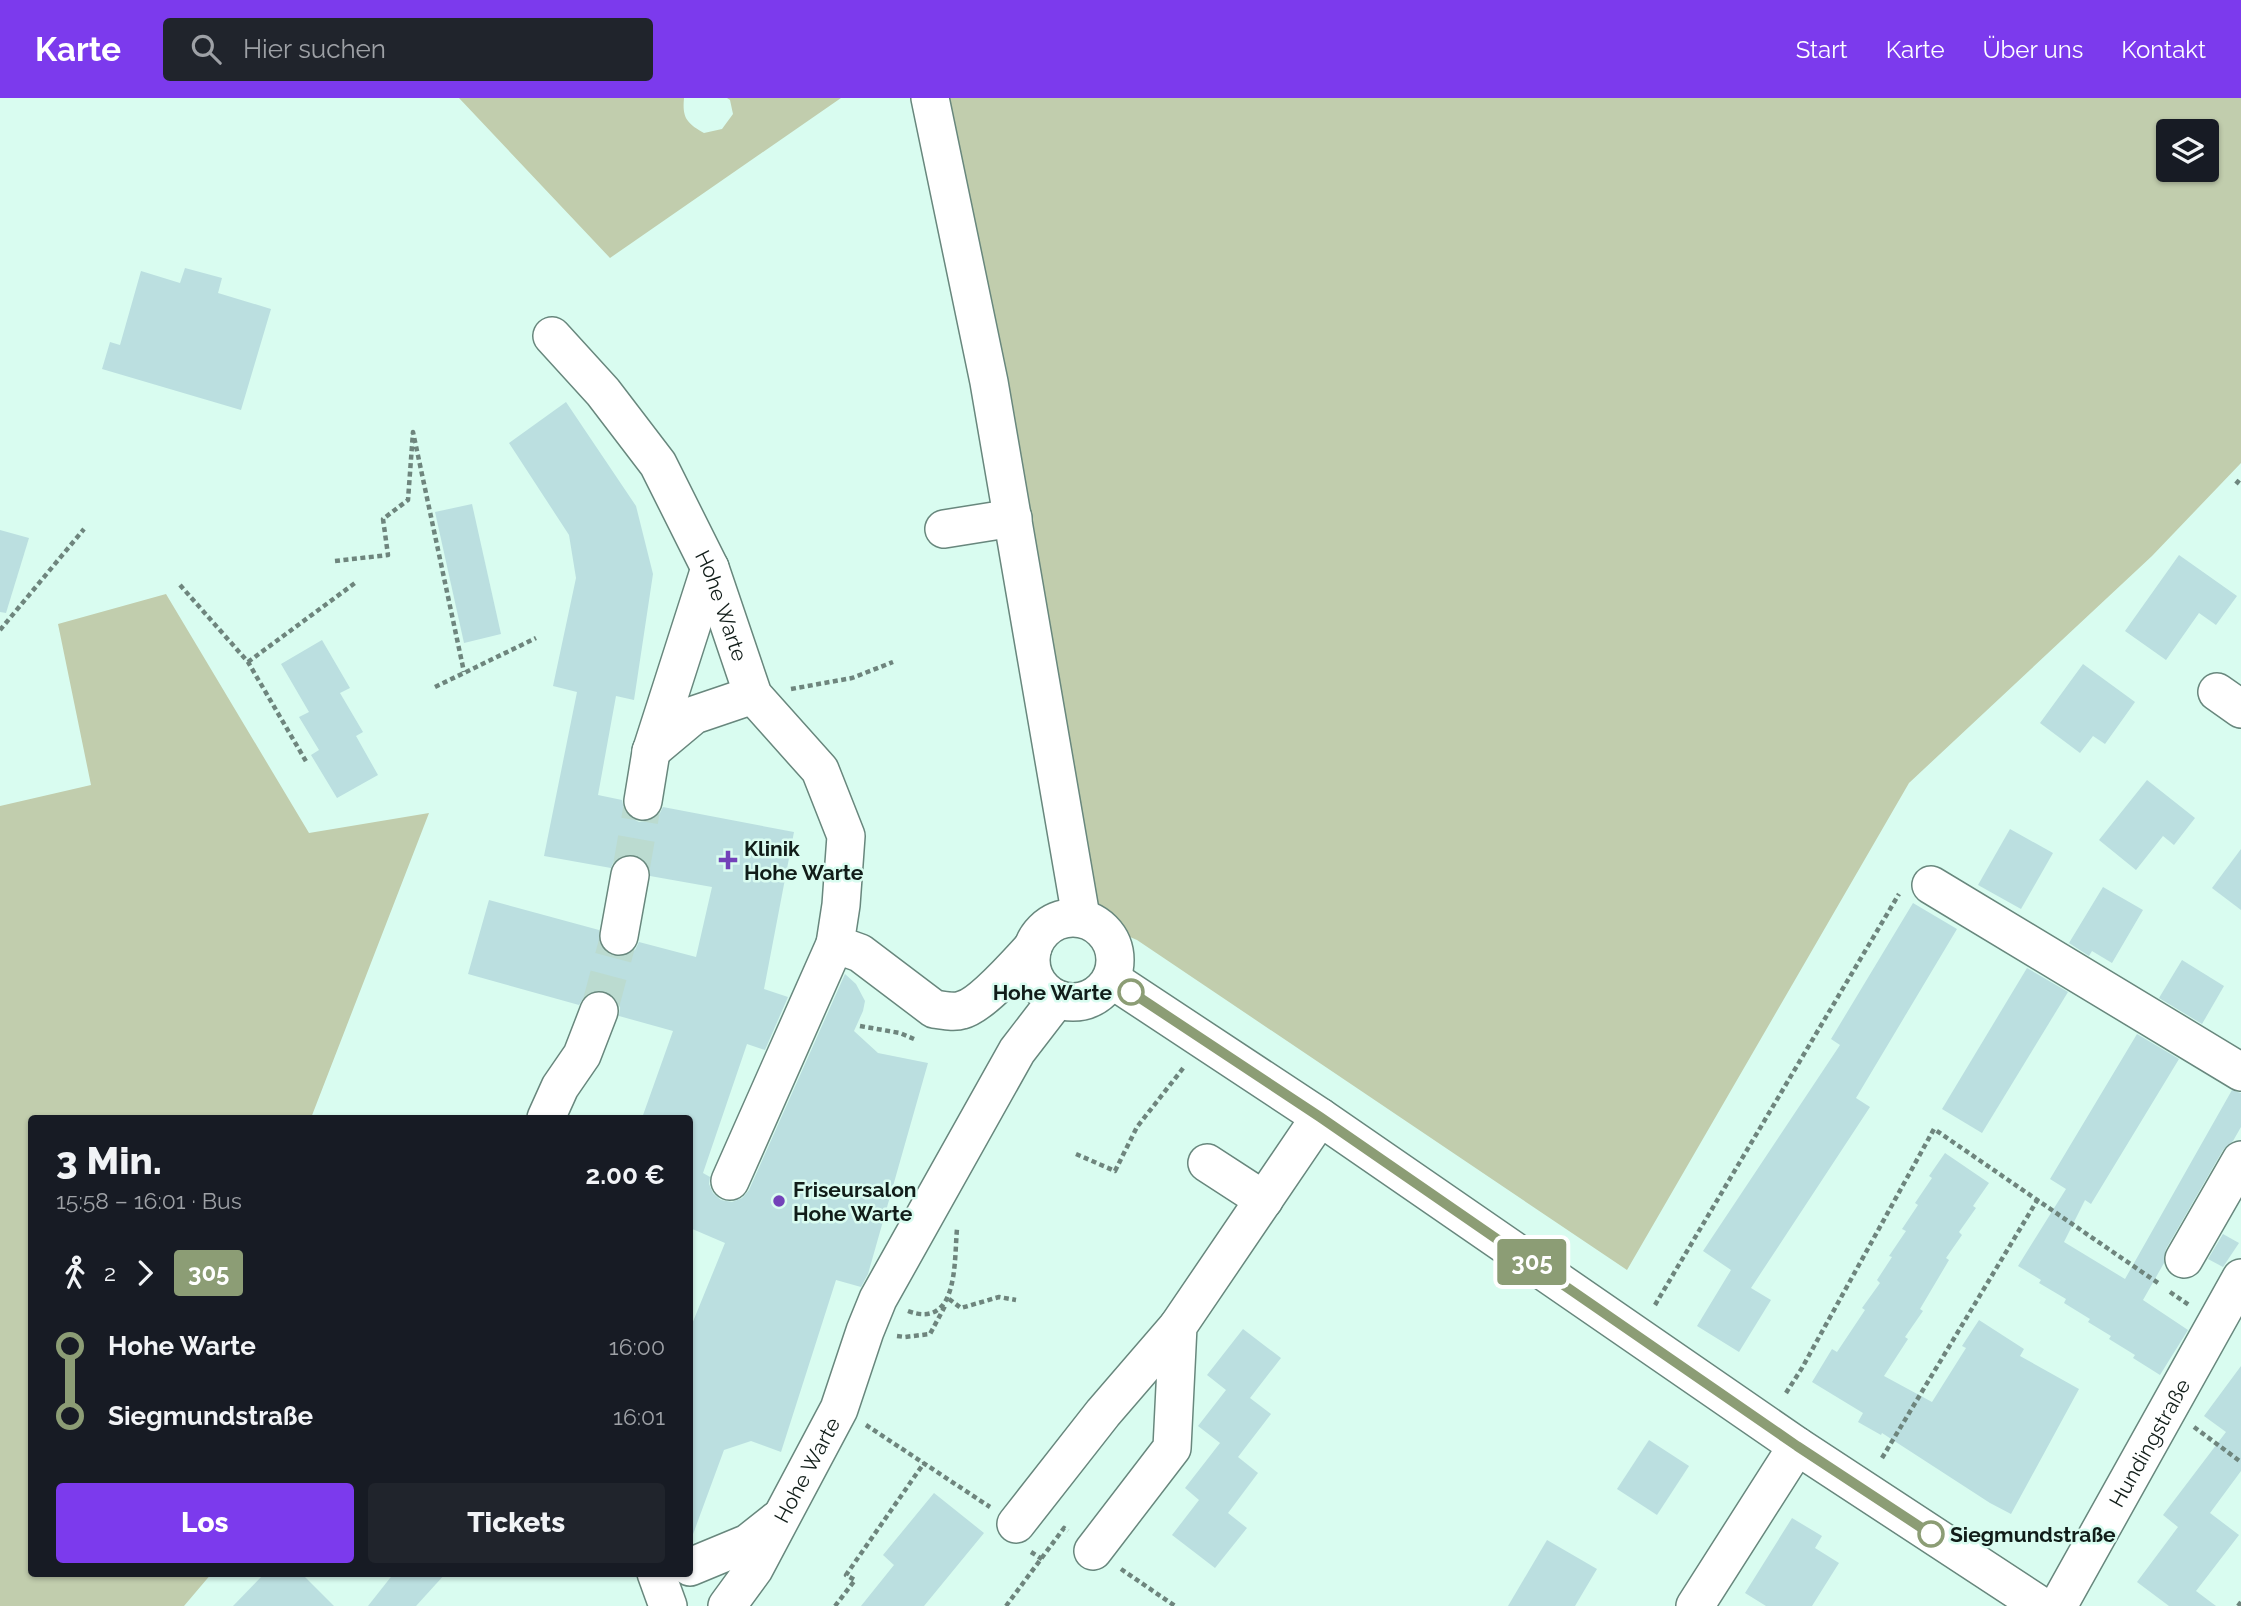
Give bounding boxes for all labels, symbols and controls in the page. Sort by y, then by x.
search box [163,18,653,81]
text: Karte [35,30,121,69]
icon: search [187,30,225,68]
text: Hier suchen [243,34,386,64]
text: Start [1796,35,1848,64]
text: Karte [1886,35,1945,64]
text: Über uns [1983,35,2083,64]
text: Kontakt [2121,35,2206,64]
map controls [2156,119,2219,182]
button: layers [2156,119,2219,182]
street label: Hohe Warte [691,546,753,664]
place label: Klinik Hohe Warte [744,836,864,885]
marker: Klinik Hohe Warte [718,850,738,870]
marker: Hohe Warte [1118,979,1144,1005]
place label: Hohe Warte [993,980,1112,1005]
text: 3 Min. [56,1138,162,1183]
text: 2.00 € [586,1160,665,1190]
place label: Friseursalon Hohe Warte [793,1177,917,1226]
text: 15:58 – 16:01 · Bus [56,1187,242,1214]
marker: Friseursalon Hohe Warte [771,1193,787,1209]
line badge: 305 [1492,1239,1572,1285]
text: 305 [1511,1247,1553,1276]
icon: walk [56,1254,94,1292]
icon: forward [126,1254,164,1292]
text: 305 [188,1258,229,1287]
text: 2 [104,1259,116,1286]
text: Hohe Warte [108,1331,256,1361]
text: 16:00 [609,1333,665,1360]
street label: Hundingstraße [2103,1374,2195,1511]
text: Siegmundstraße [108,1401,313,1431]
text: 16:01 [613,1403,665,1430]
street label: Hohe Warte [768,1413,845,1527]
button: Los [56,1483,354,1563]
button: Tickets [368,1483,665,1563]
marker: Siegmundstraße [1918,1521,1944,1547]
place label: Siegmundstraße [1950,1522,2116,1547]

